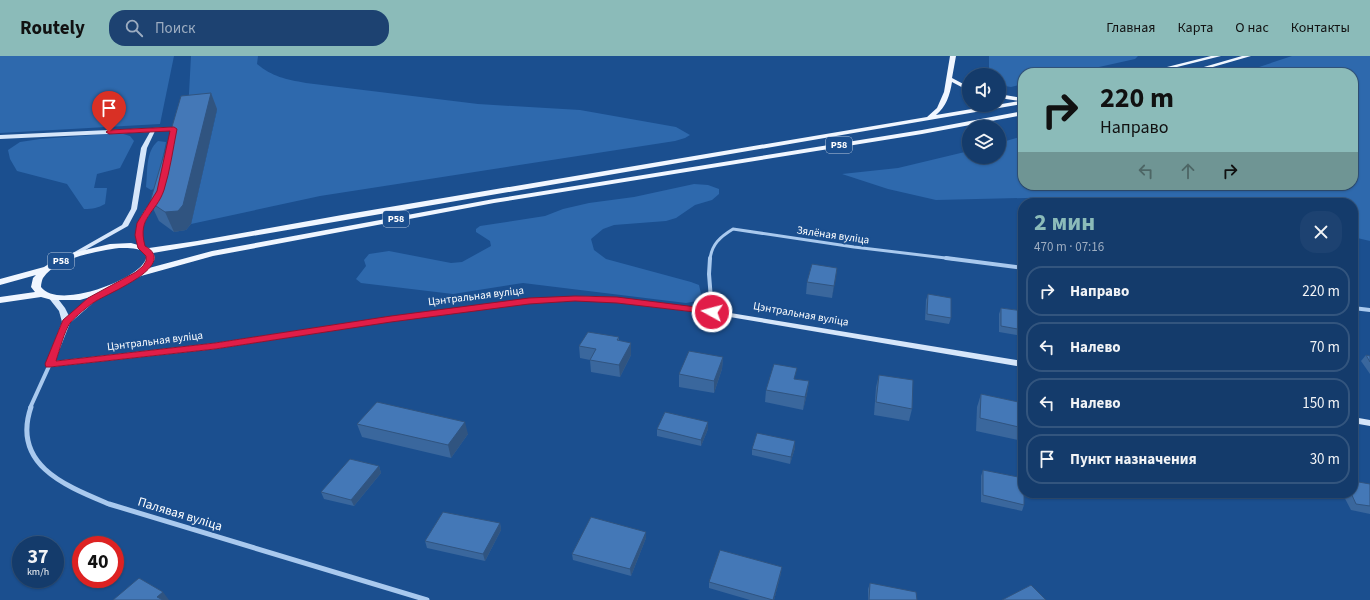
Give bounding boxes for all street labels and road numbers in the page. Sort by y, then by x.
road number: Р58 [826,137,852,153]
road number: Р58 [383,211,409,227]
street label: Зялёная вуліца [796,222,870,248]
road number: Р58 [48,253,74,269]
street label: Цэнтральная вуліца [427,283,525,309]
street label: Цэнтральная вуліца [752,298,850,330]
street label: Цэнтральная вуліца [106,328,204,354]
street label: Палявая вуліца [136,493,224,535]

